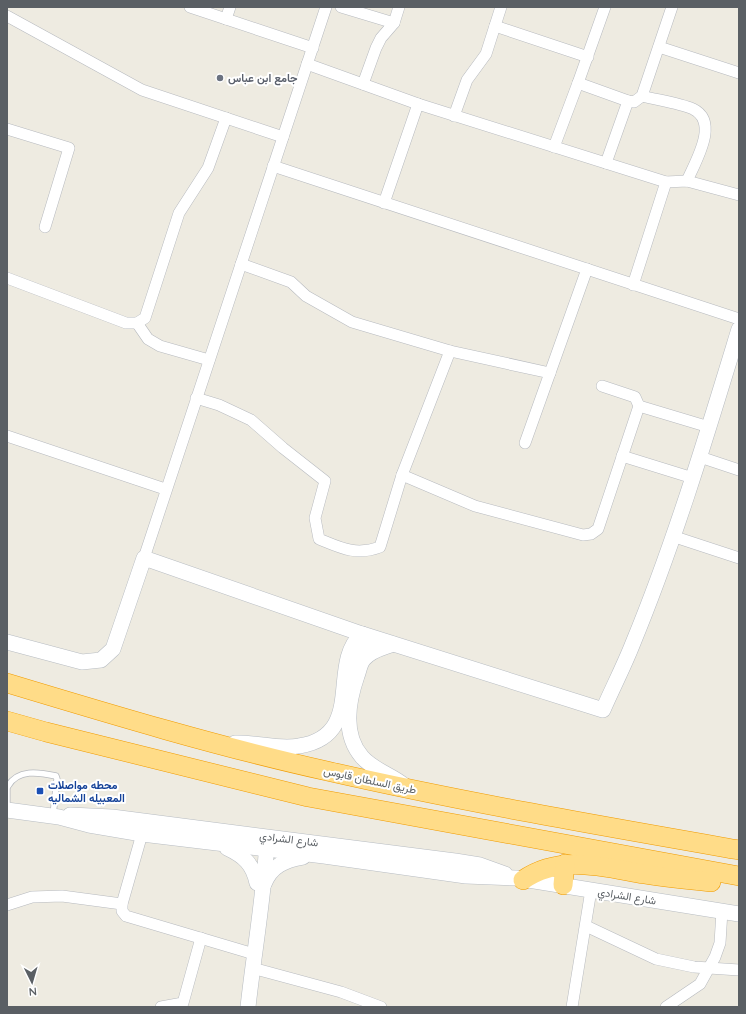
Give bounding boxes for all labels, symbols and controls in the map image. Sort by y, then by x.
place label: جامع ابن عباس [228,71,298,86]
marker: جامع ابن عباس [215,73,225,83]
street label: طريق السلطان قابوس [322,763,418,797]
place label: محطه مواصلات المعبيله الشماليه [48,778,125,805]
marker: محطه مواصلات المعبيله الشماليه [35,786,45,796]
street label: شارع الشرادي [258,828,320,853]
street label: شارع الشرادي [596,884,658,911]
north arrow [12,962,52,1002]
text: N [28,985,38,999]

